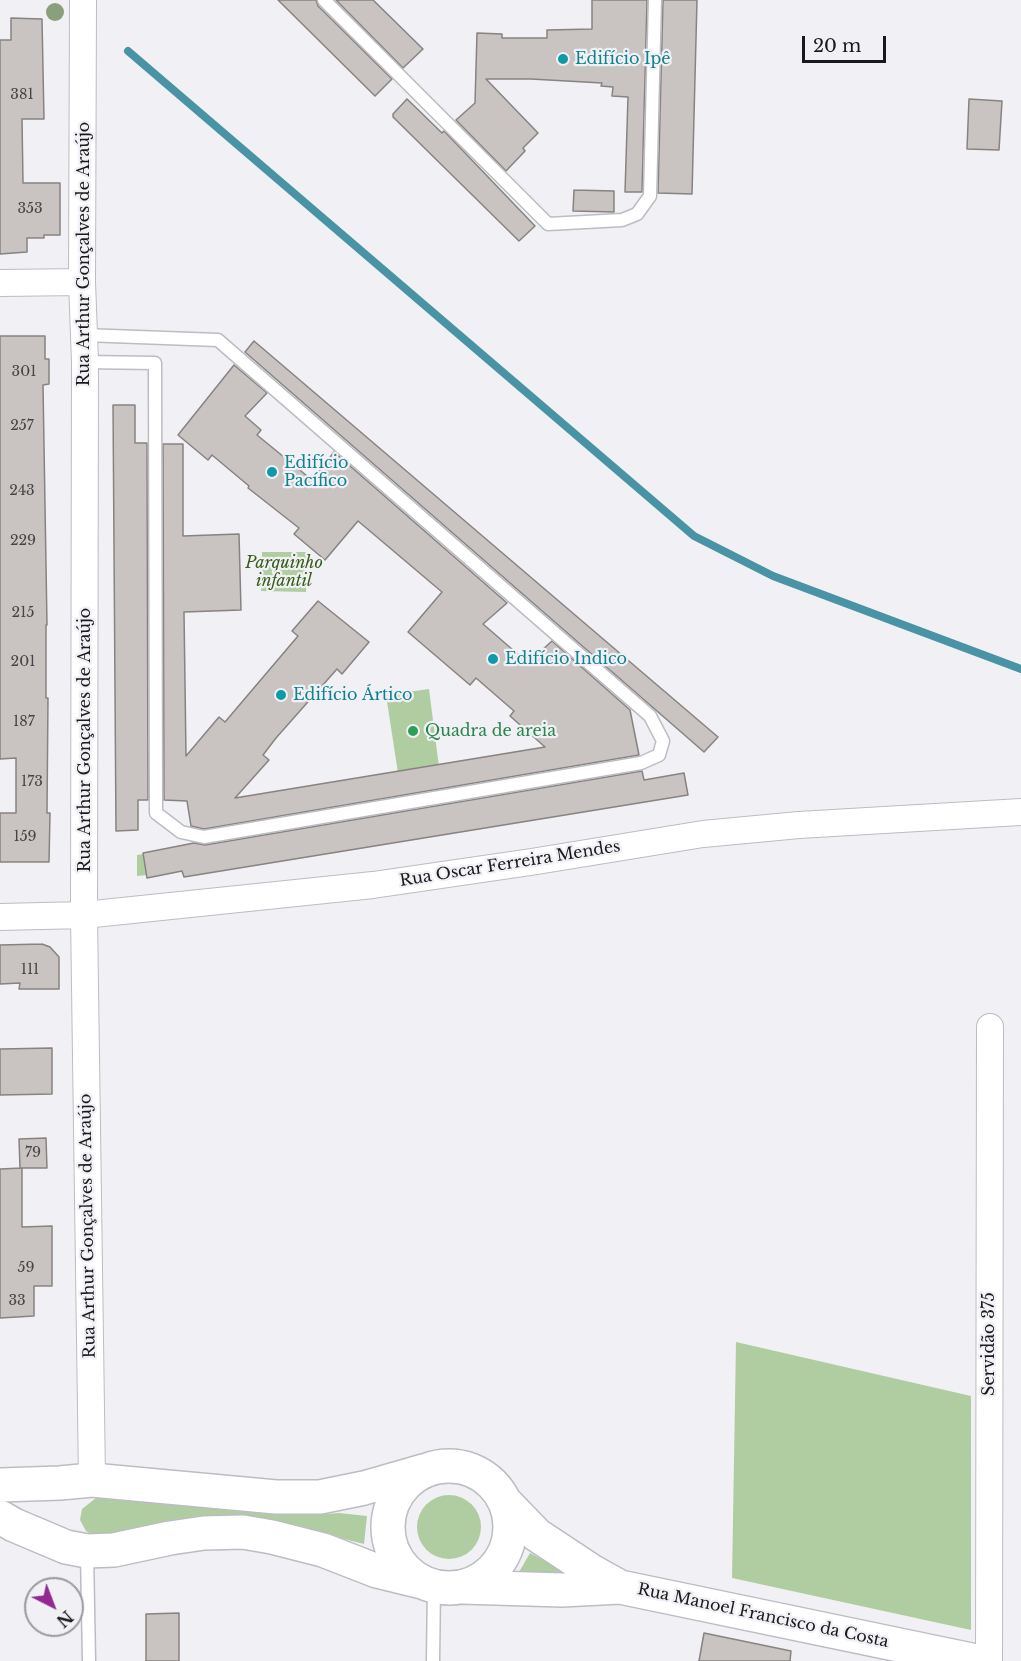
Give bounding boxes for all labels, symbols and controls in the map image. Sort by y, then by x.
scale bar [805,24,889,62]
text: 20 m [813,35,861,57]
place label: Edifício Ipê [575,49,670,69]
marker: Edifício Ipê [556,52,570,66]
house number: 381 [10,87,34,103]
street label: Rua Arthur Gonçalves de Araújo [74,122,94,386]
house number: 353 [17,201,43,217]
house number: 301 [12,364,36,380]
house number: 257 [10,418,34,434]
place label: Edifício Pacífico [284,453,348,491]
marker: Edifício Pacífico [265,465,279,479]
house number: 243 [9,483,35,499]
house number: 229 [10,533,36,549]
park label: Parquinho infantil [245,553,323,591]
house number: 215 [12,605,34,621]
street label: Rua Arthur Gonçalves de Araújo [75,608,95,872]
place label: Edifício Indico [505,649,627,669]
marker: Edifício Indico [486,652,500,666]
house number: 201 [11,654,35,670]
place label: Edifício Ártico [293,685,413,705]
marker: Edifício Ártico [274,688,288,702]
house number: 187 [13,714,35,730]
place label: Quadra de areia [425,721,556,741]
marker: Quadra de areia [406,724,420,738]
house number: 173 [21,774,43,790]
house number: 159 [13,829,37,845]
street label: Rua Oscar Ferreira Mendes [398,837,622,891]
house number: 111 [21,962,39,978]
street label: Rua Arthur Gonçalves de Araújo [76,1094,100,1358]
house number: 79 [25,1145,41,1161]
house number: 59 [18,1260,34,1276]
street label: Servidão 375 [979,1292,999,1396]
house number: 33 [8,1293,26,1309]
north arrow [24,1577,84,1637]
street label: Rua Manoel Francisco da Costa [636,1580,890,1652]
text: N [52,1606,77,1631]

